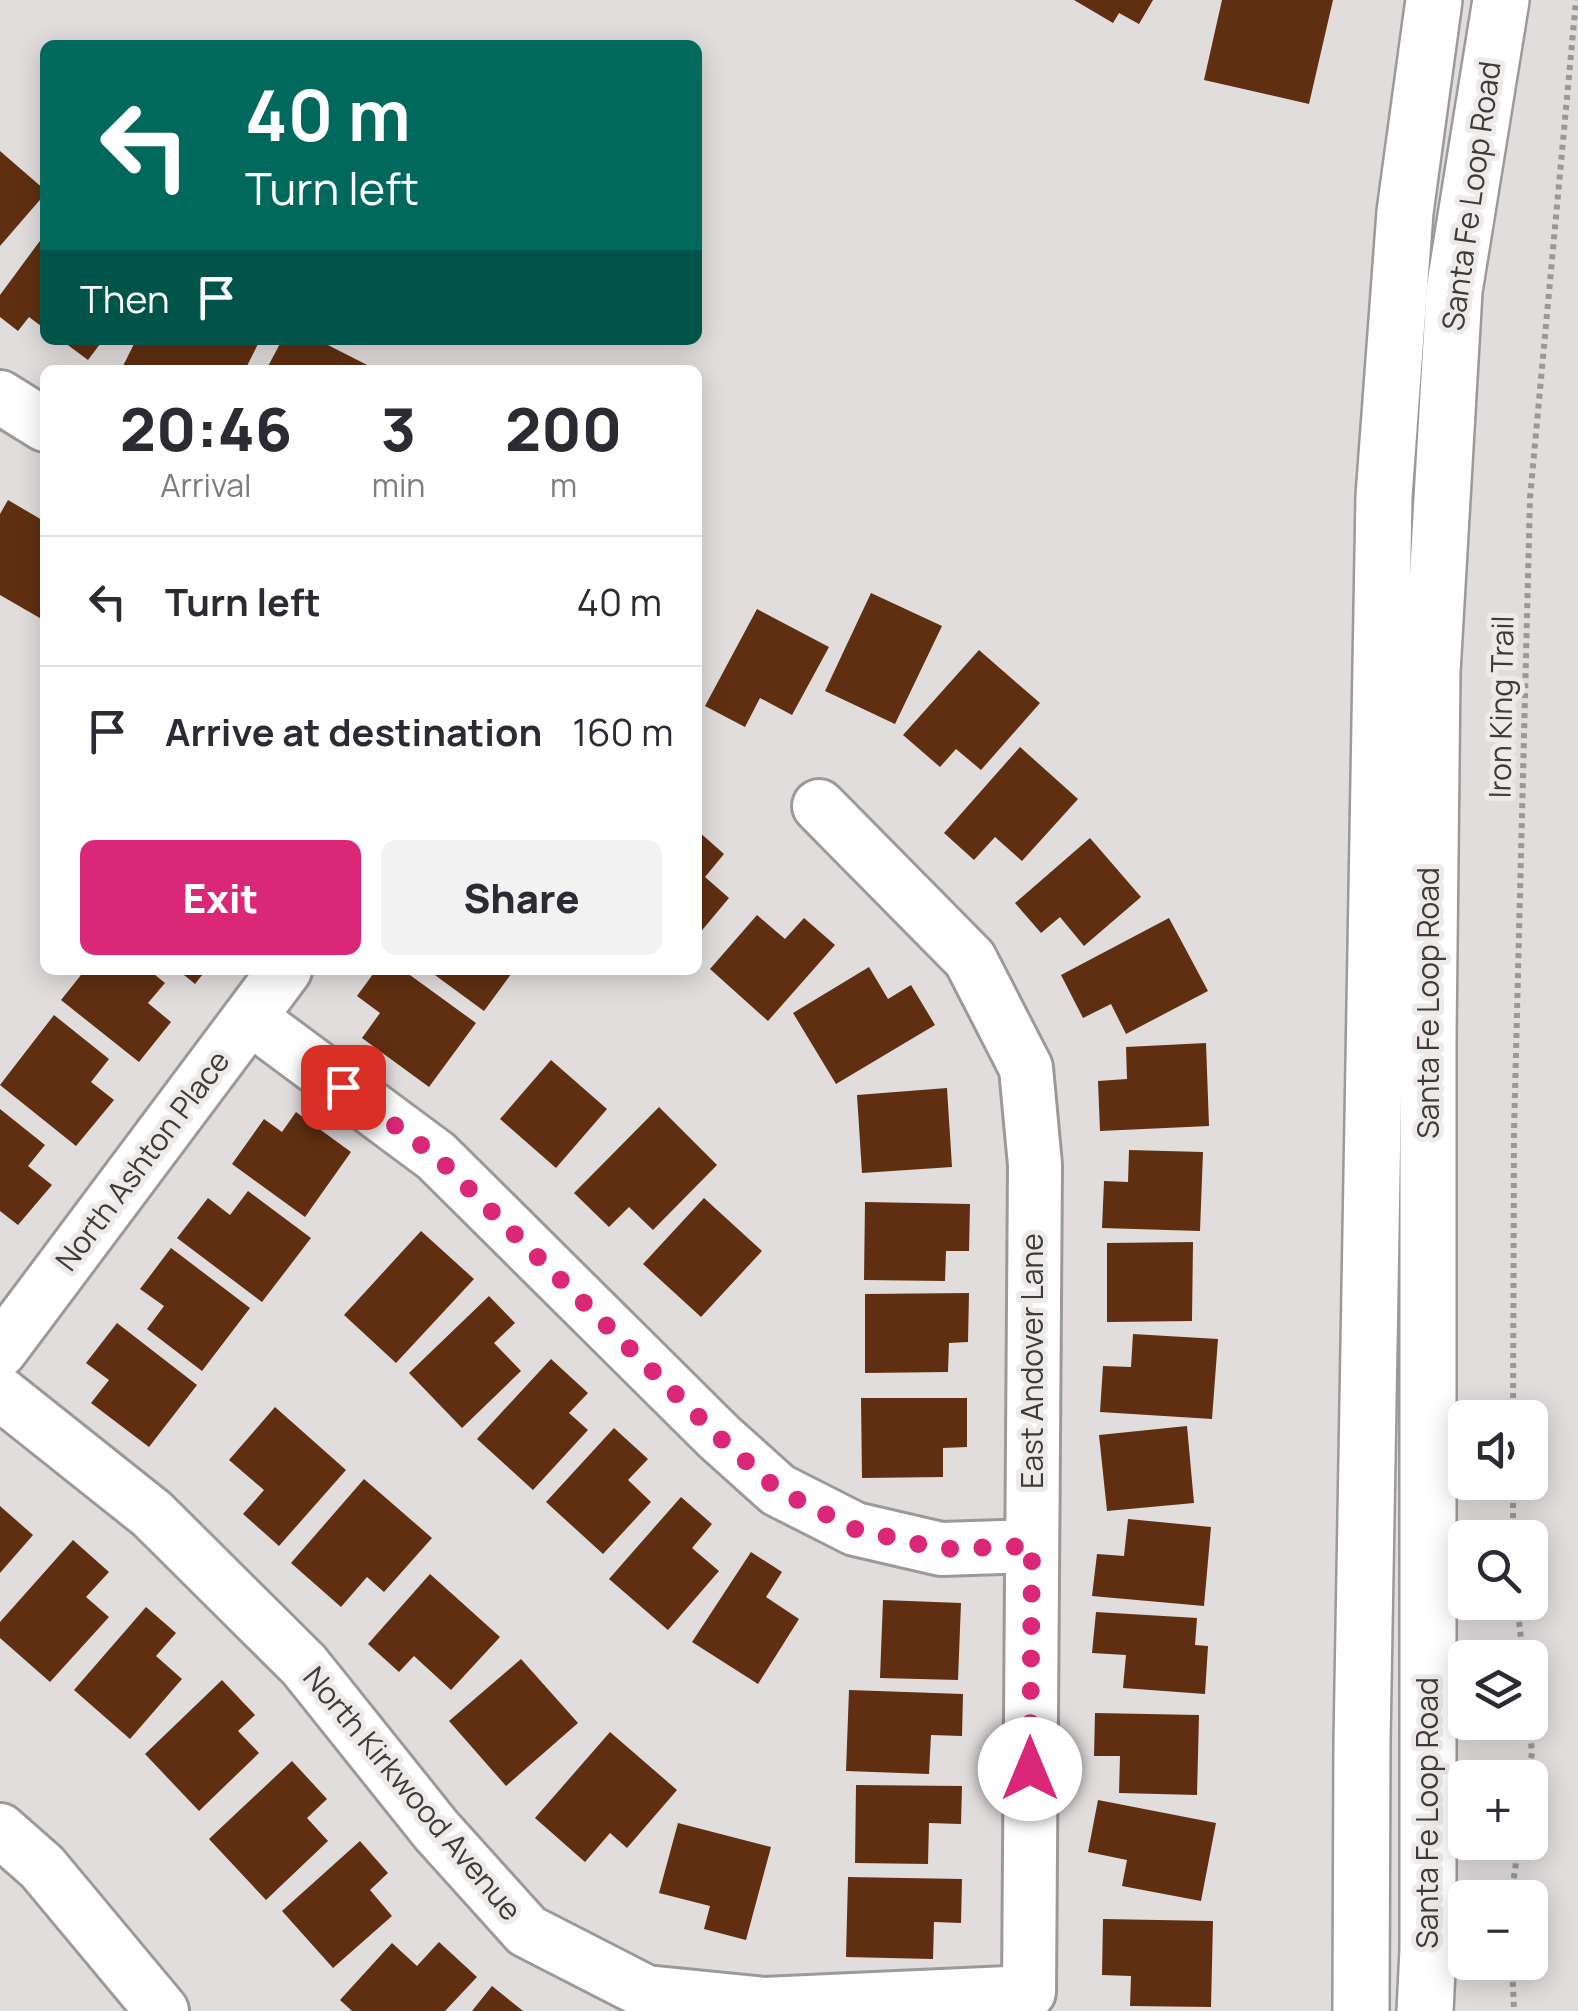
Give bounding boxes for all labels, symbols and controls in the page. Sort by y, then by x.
street label: Santa Fe Loop Road [1431,58,1510,333]
text: 40 m [245,66,411,162]
icon: left [80,80,210,210]
text: Turn left [245,157,419,219]
icon: arrive [189,270,244,325]
text: Then [80,272,169,324]
text: 20:46 [120,387,292,469]
text: 3 [381,387,416,469]
text: 200 [505,387,622,469]
text: Arrival [160,463,252,507]
text: min [372,463,425,507]
text: m [550,463,577,507]
icon: left [80,574,135,629]
text: Turn left [165,575,321,627]
text: 40 m [577,575,662,627]
street label: Iron King Trail [1478,615,1523,799]
icon: arrive [80,704,135,759]
text: Arrive at destination [165,705,542,757]
text: 160 m [572,705,674,757]
button: Exit [80,840,361,955]
button: Share [381,840,662,955]
street label: Santa Fe Loop Road [1407,867,1448,1139]
street label: North Ashton Place [45,1042,238,1279]
pin [301,1045,386,1130]
icon: arrive [316,1060,371,1115]
street label: East Andover Lane [1011,1233,1052,1489]
map controls [1448,1400,1548,1980]
button: sound [1448,1400,1548,1500]
button: search [1448,1520,1548,1620]
button: layers [1448,1640,1548,1740]
street label: North Kirkwood Avenue [295,1657,532,1929]
street label: Santa Fe Loop Road [1406,1677,1447,1949]
position arrow [978,1717,1082,1821]
button: + [1448,1760,1548,1860]
button: − [1448,1880,1548,1980]

